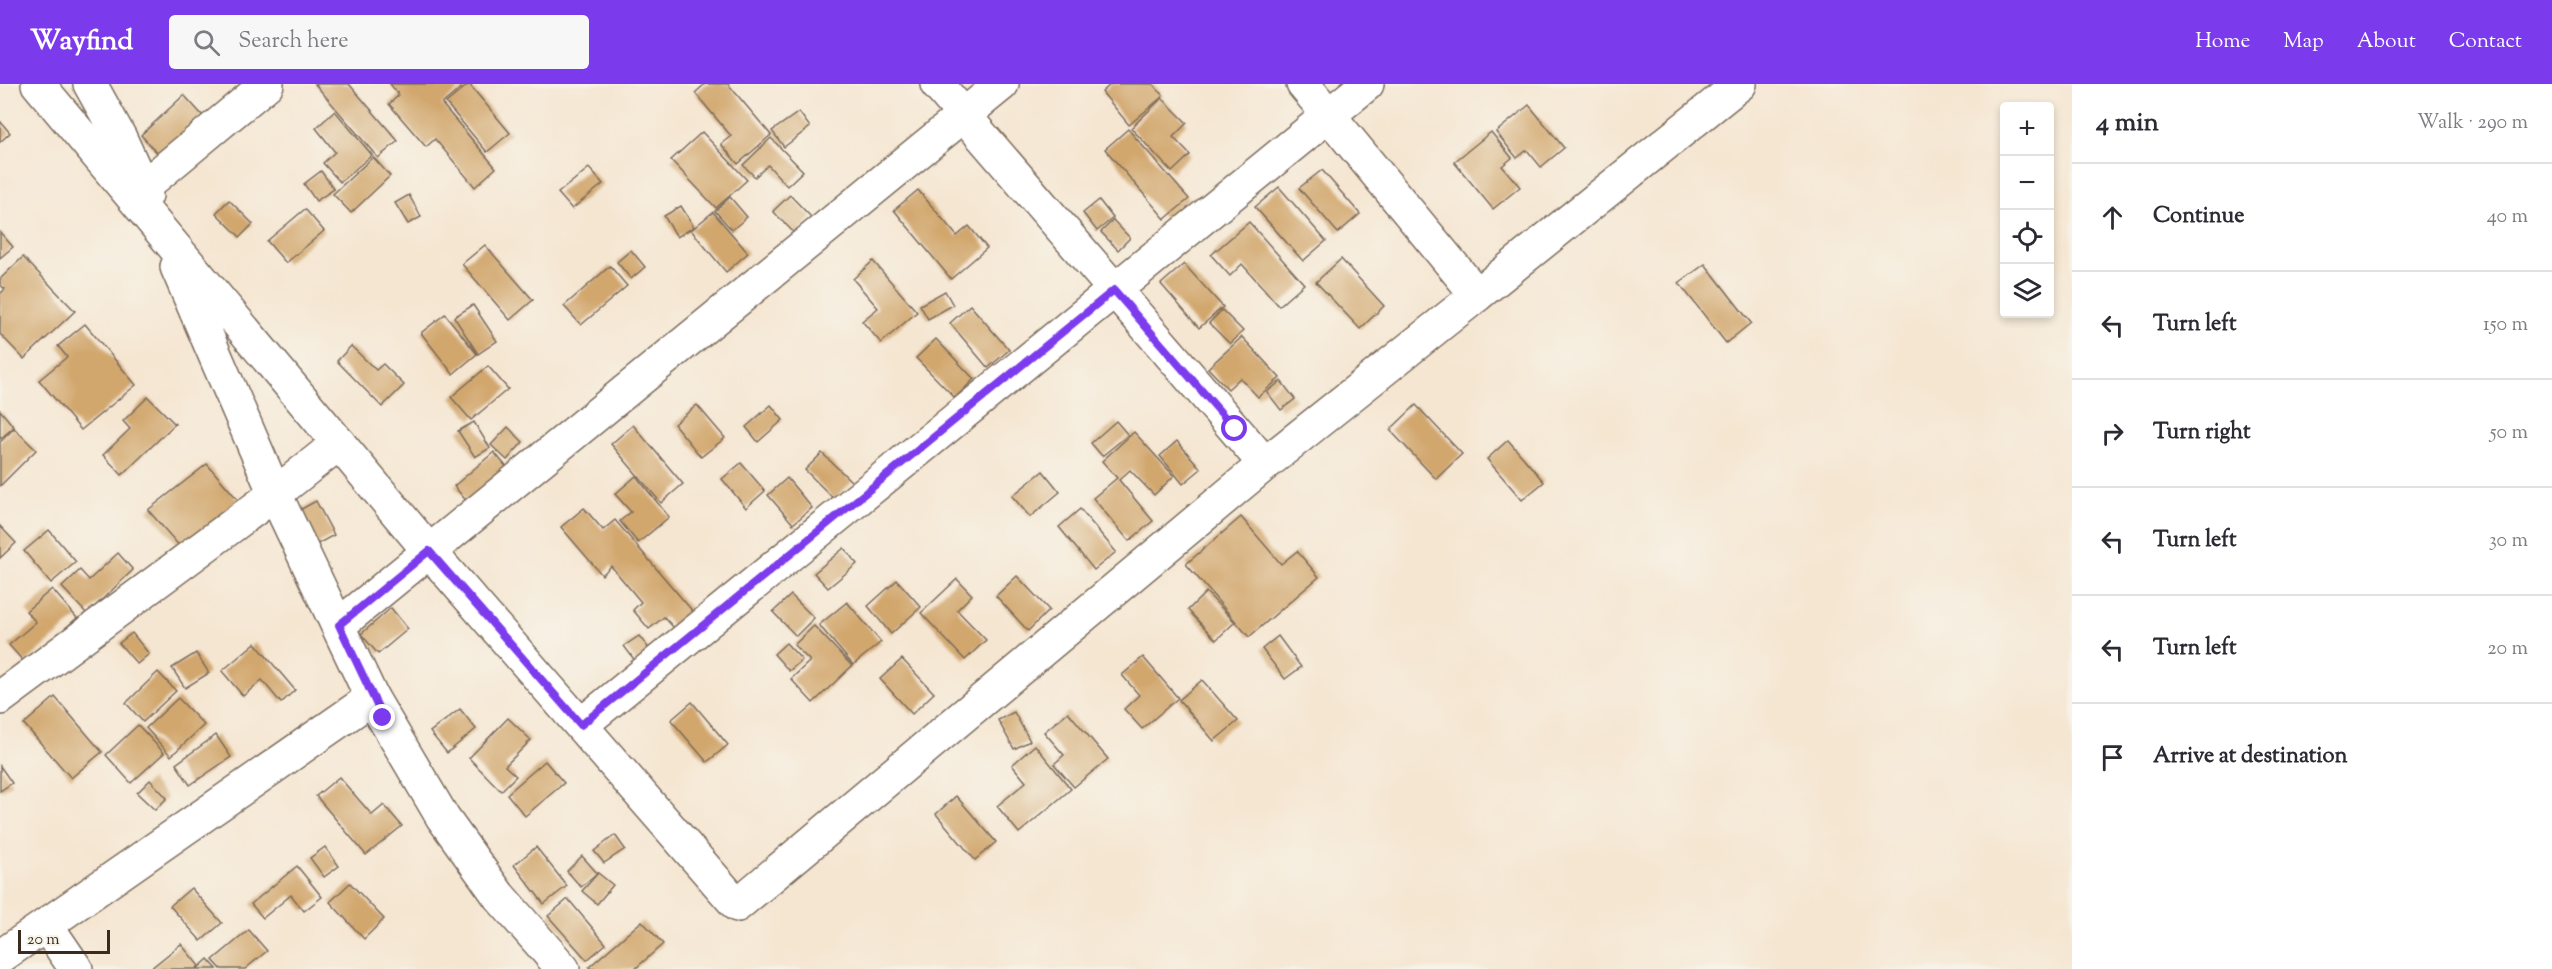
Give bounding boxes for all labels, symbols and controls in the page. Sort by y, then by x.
search box [169,15,589,69]
text: Wayfind [30,22,133,62]
icon: search [190,26,223,59]
text: Search here [238,26,349,58]
text: Home [2195,27,2250,57]
text: Map [2283,27,2324,57]
text: About [2357,27,2416,57]
text: Contact [2449,27,2522,57]
map controls [2000,102,2054,318]
button: + [2000,102,2054,156]
text: 4 min [2096,105,2159,142]
text: Walk · 290 m [2417,109,2528,138]
button: − [2000,156,2054,210]
icon: ahead [2096,201,2129,234]
text: Continue [2153,201,2244,233]
text: 40 m [2487,203,2528,232]
button: locate [2000,210,2054,264]
button: layers [2000,264,2054,318]
icon: left [2096,309,2129,342]
text: Turn left [2153,309,2236,341]
text: 150 m [2483,311,2528,340]
route start [1221,415,1247,441]
icon: right [2096,417,2129,450]
text: Turn right [2153,417,2250,449]
text: 50 m [2490,419,2528,448]
icon: left [2096,525,2129,558]
text: Turn left [2153,525,2236,557]
text: 30 m [2489,527,2528,556]
icon: left [2096,633,2129,666]
text: Turn left [2153,633,2236,665]
text: 20 m [2487,635,2528,664]
route end [369,704,395,730]
icon: arrive [2096,741,2129,774]
text: Arrive at destination [2153,741,2348,773]
scale bar [18,927,110,954]
text: 20 m [27,929,60,952]

